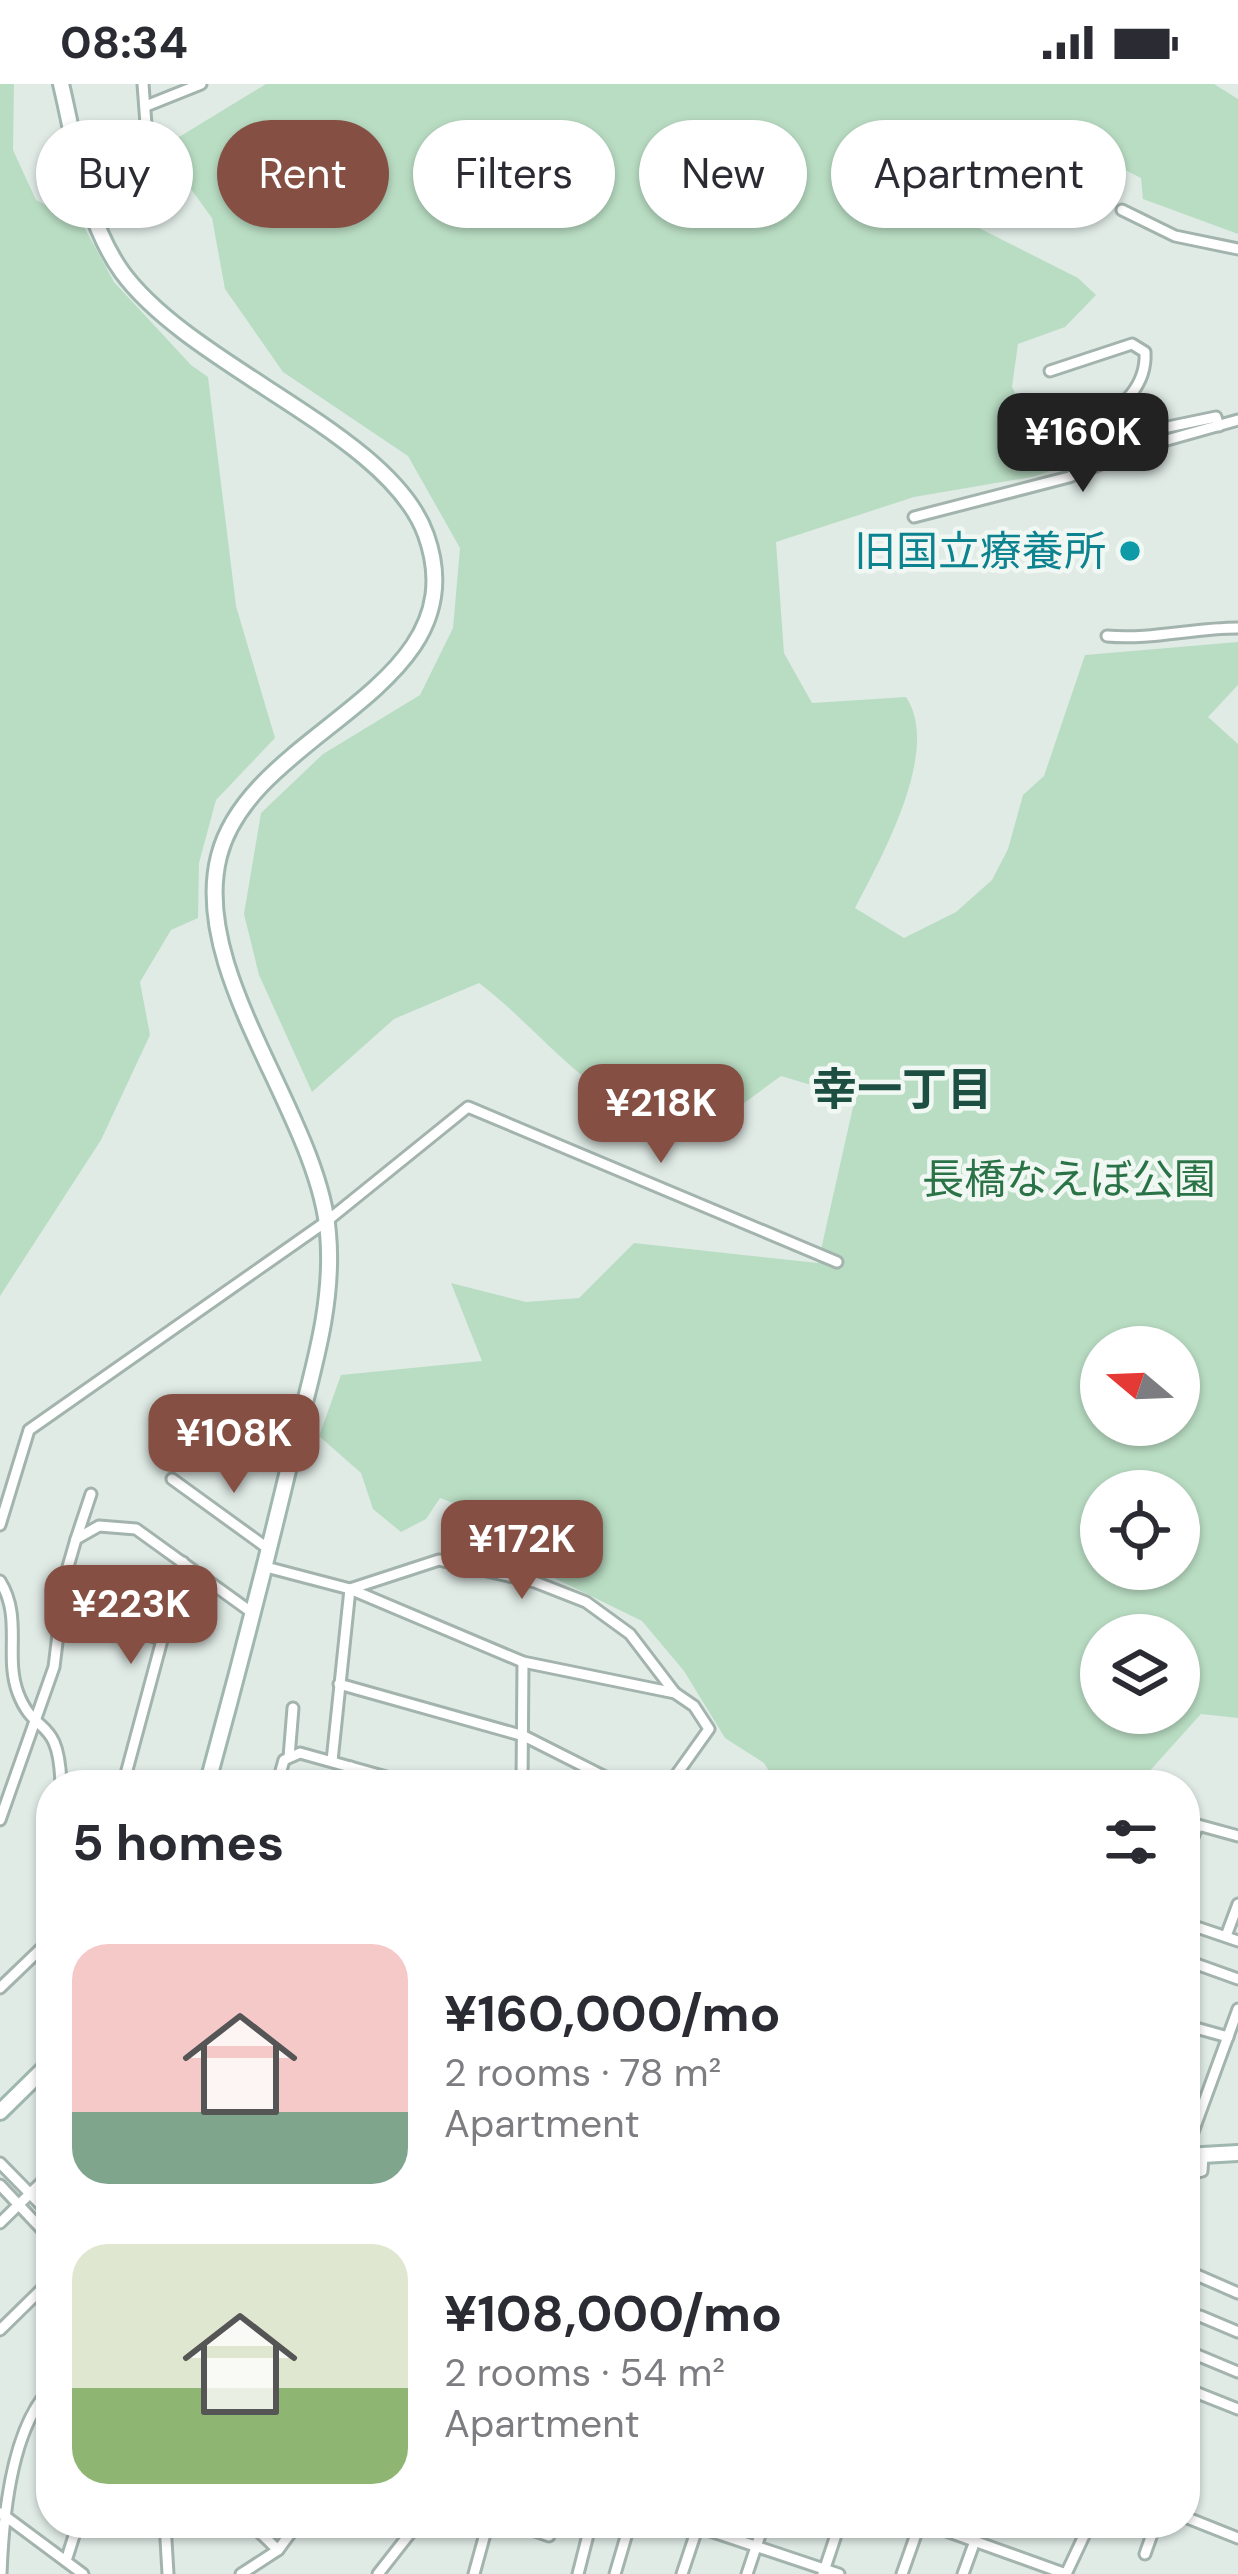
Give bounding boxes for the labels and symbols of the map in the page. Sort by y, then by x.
pin: ¥160K [999,393,1167,495]
place label: 旧国立療養所 [854,524,1106,579]
marker: 旧国立療養所 [1117,538,1143,564]
district label: 幸一丁目 [812,1060,992,1119]
pin: ¥218K [577,1064,745,1166]
park label: 長橋なえぼ公園 [922,1152,1216,1207]
north arrow [1080,1326,1200,1446]
pin: ¥108K [150,1394,318,1496]
pin: ¥172K [438,1500,606,1602]
pin: ¥223K [47,1565,215,1667]

